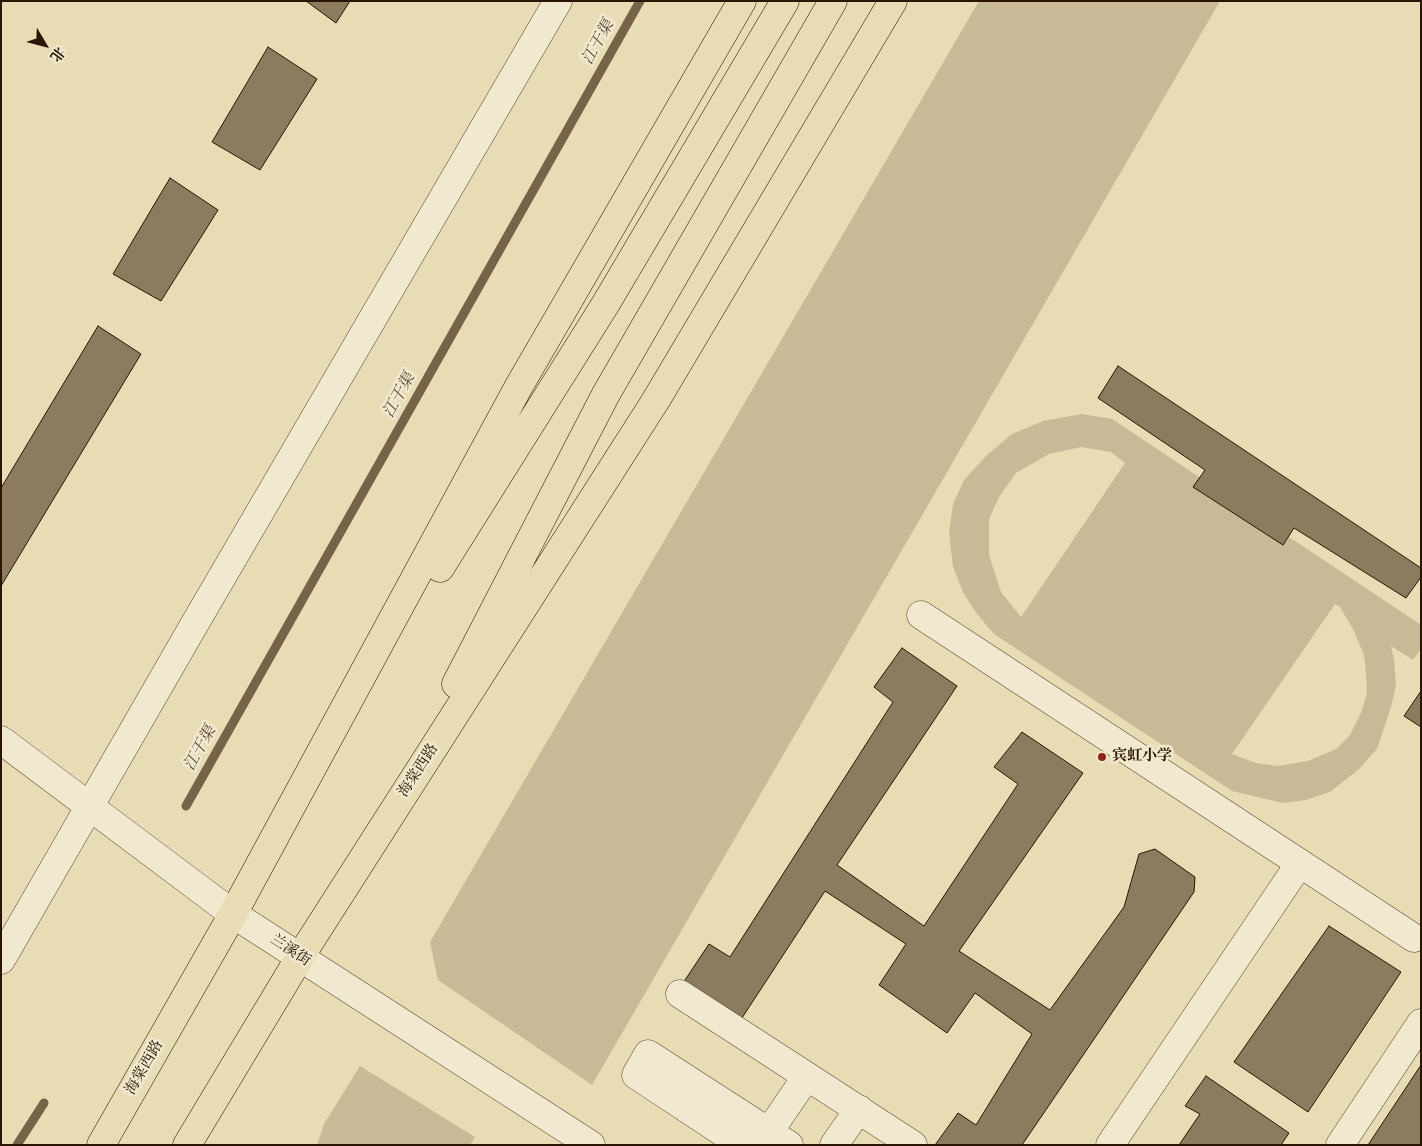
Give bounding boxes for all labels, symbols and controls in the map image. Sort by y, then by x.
water label: 江干渠 [579,17,619,69]
north arrow [20,20,70,70]
text: 北 [46,43,68,65]
water label: 江干渠 [380,370,420,422]
water label: 江干渠 [181,723,221,775]
street label: 海棠西路 [395,741,443,801]
place label: 宾虹小学 [1112,748,1172,766]
marker: 宾虹小学 [1096,751,1108,763]
street label: 兰溪街 [266,931,314,971]
street label: 海棠西路 [122,1038,168,1098]

